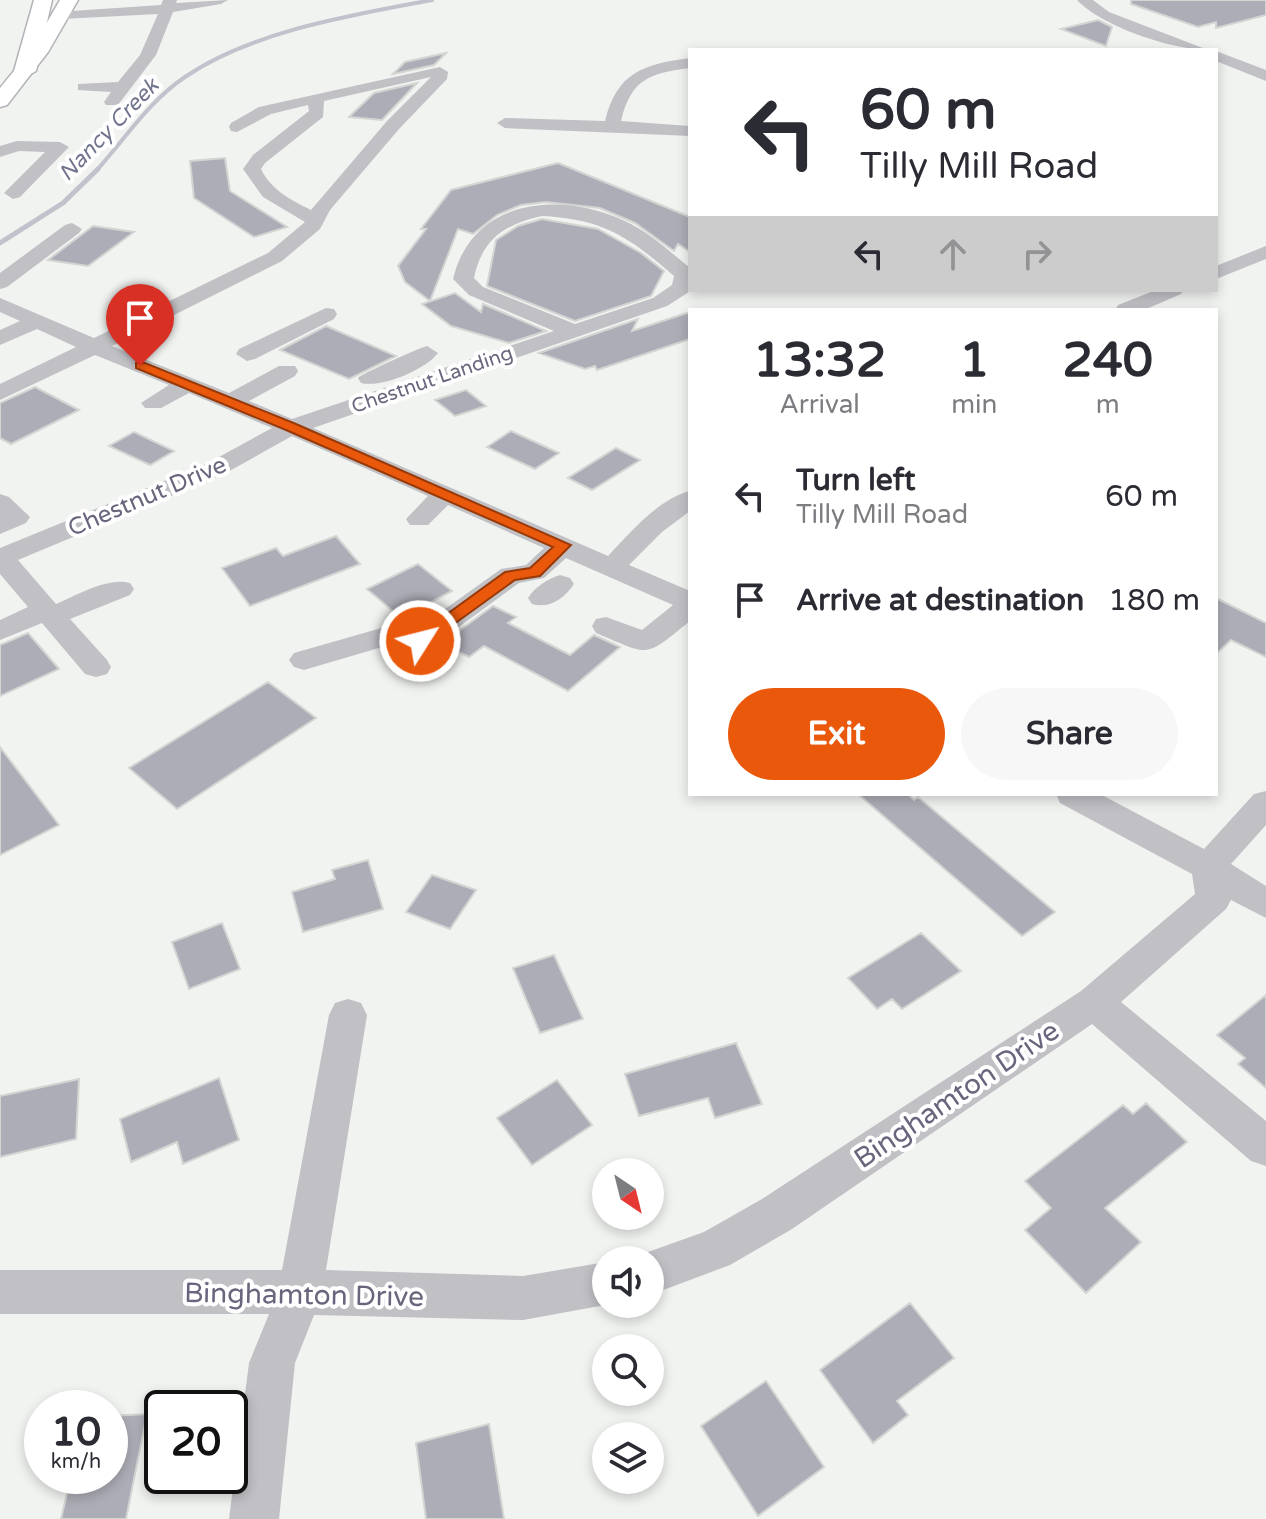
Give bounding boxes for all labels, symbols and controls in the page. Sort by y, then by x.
water label: Nancy Creek [53,71,166,186]
text: 60 m [860,77,996,144]
icon: left [728,80,832,184]
text: Tilly Mill Road [860,145,1098,188]
icon: left [847,232,891,276]
icon: ahead [931,232,975,276]
icon: right [1015,232,1059,276]
pin [106,284,174,366]
icon: arrive [118,296,162,340]
text: 13:32 [753,332,886,390]
text: 1 [959,332,989,390]
text: 240 [1062,332,1153,390]
street label: Chestnut Landing [349,341,516,419]
text: Arrival [779,389,860,420]
text: min [951,389,997,420]
text: m [1096,389,1120,420]
street label: Chestnut Drive [64,450,231,543]
text: Turn left [796,462,915,499]
icon: left [728,474,772,518]
text: 60 m [1105,478,1178,515]
text: Tilly Mill Road [796,499,968,530]
icon: arrive [728,578,772,622]
text: Arrive at destination [796,582,1084,619]
text: 180 m [1108,582,1200,619]
position arrow [378,599,462,683]
button: Exit [728,688,945,780]
button: Share [961,688,1178,780]
street label: Binghamton Drive [848,1014,1065,1176]
north arrow [592,1158,664,1230]
map controls [592,1158,664,1494]
button: sound [592,1246,664,1318]
street label: Binghamton Drive [184,1276,424,1314]
button: search [592,1334,664,1406]
speed limit sign: 20 [144,1390,248,1494]
text: 10 [51,1408,101,1456]
button: layers [592,1422,664,1494]
text: km/h [51,1450,101,1474]

